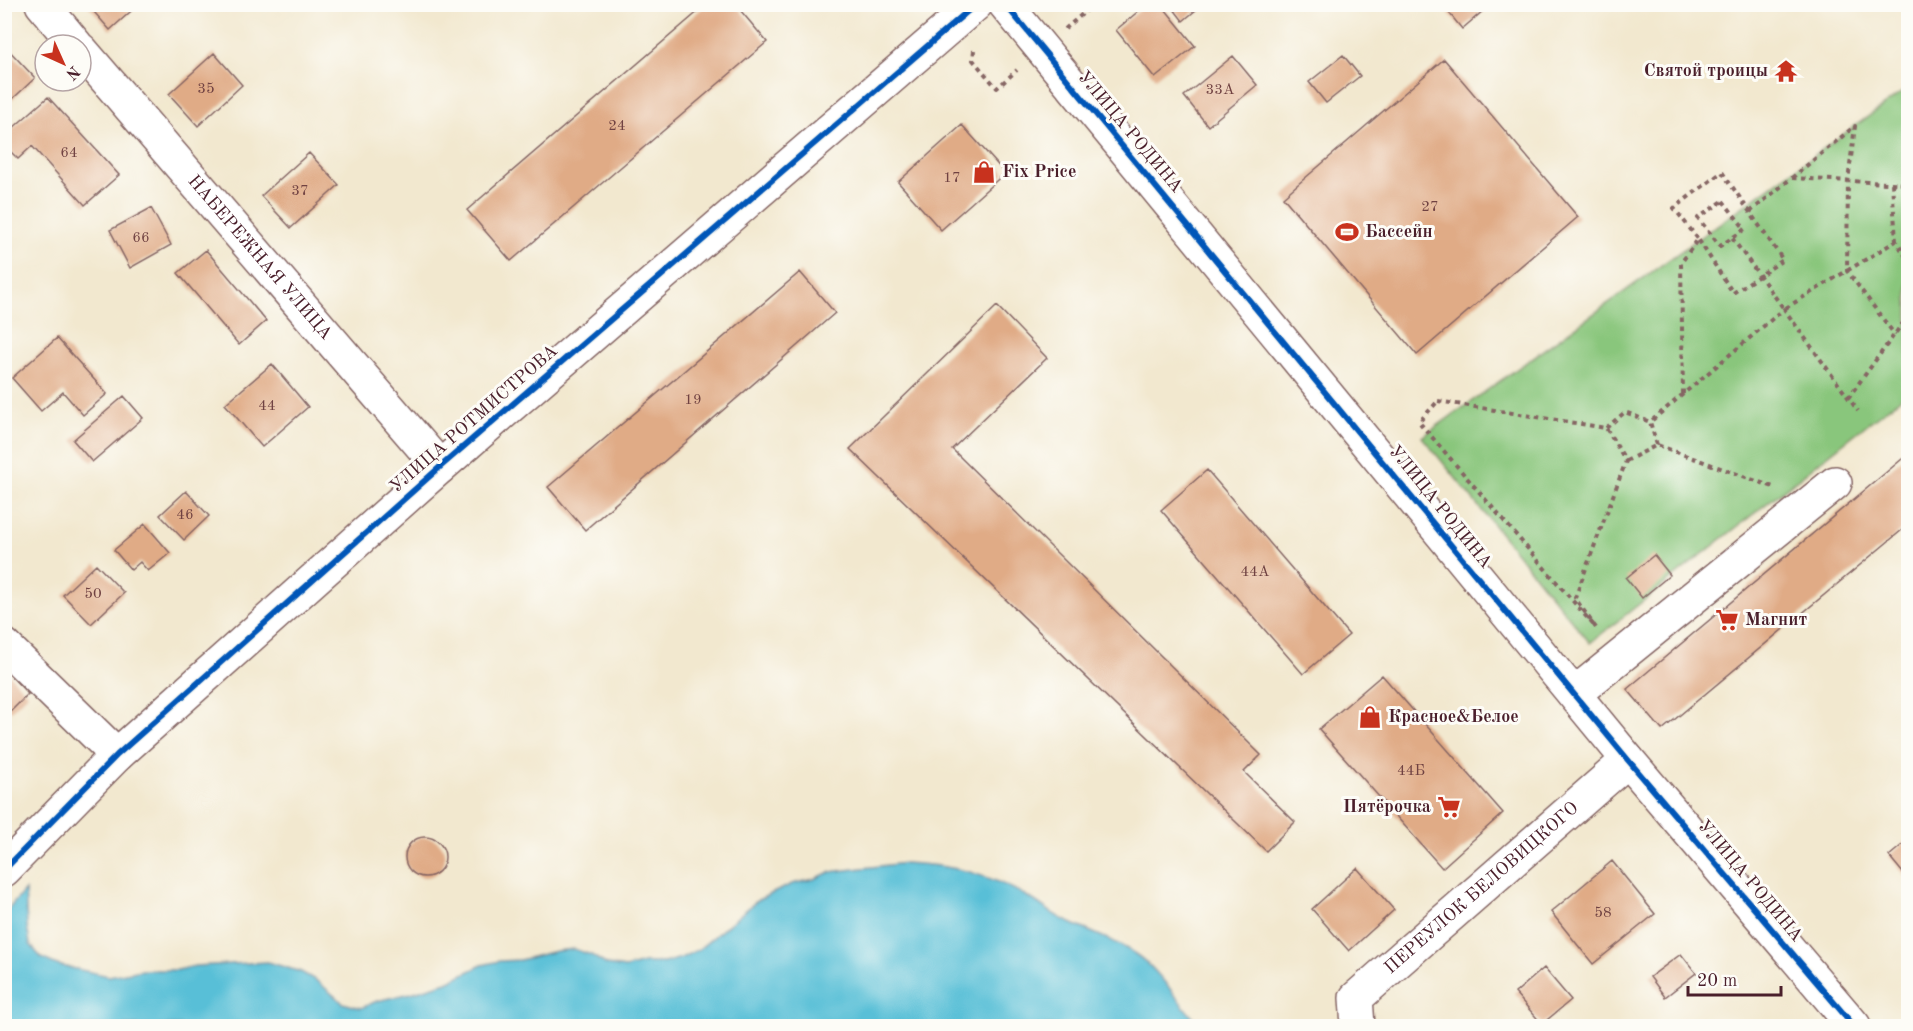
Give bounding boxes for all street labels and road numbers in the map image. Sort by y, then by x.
street label: УЛИЦА РОДИНА [1074,68,1186,196]
street label: НАБЕРЕЖНАЯ УЛИЦА [184,172,336,344]
street label: УЛИЦА РОТМИСТРОВА [387,341,561,496]
street label: УЛИЦА РОДИНА [1385,442,1495,572]
street label: ПЕРЕУЛОК БЕЛОВИЦКОГО [1381,799,1582,977]
street label: УЛИЦА РОДИНА [1694,817,1806,945]

